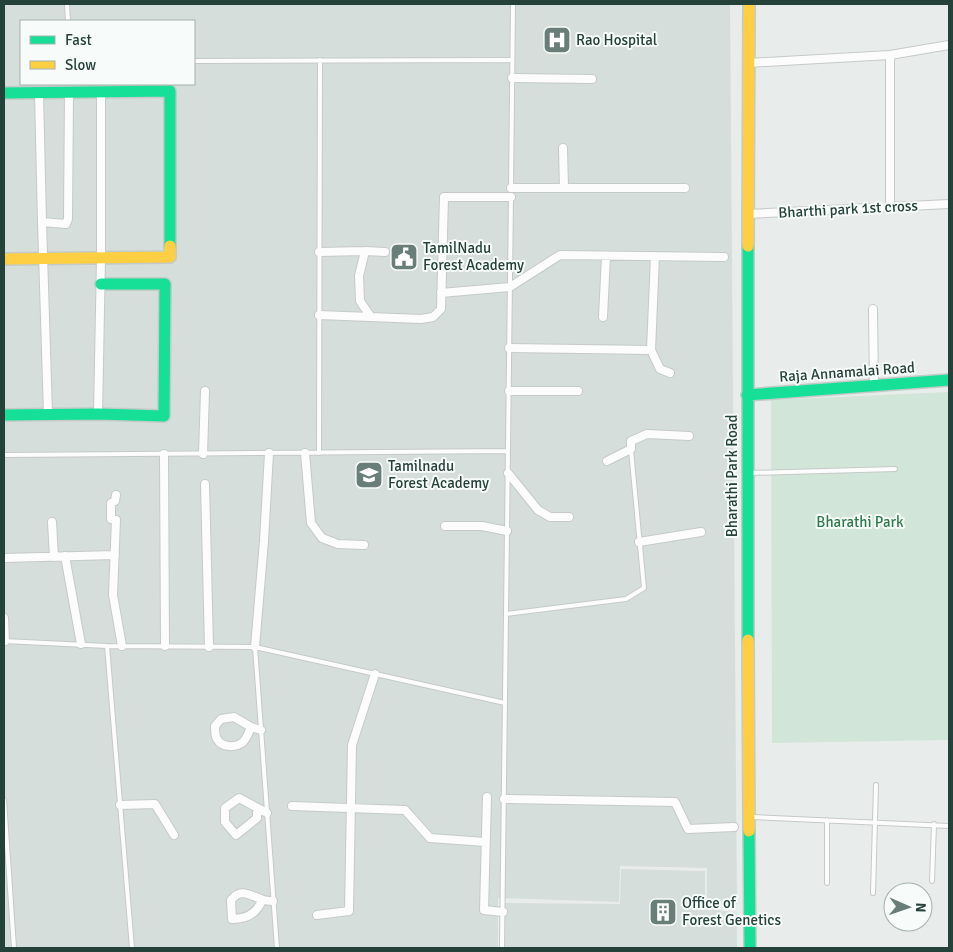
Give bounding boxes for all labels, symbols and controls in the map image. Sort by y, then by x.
legend [20,20,195,85]
hospital icon: Rao Hospital [542,25,572,55]
text: Fast [65,31,92,49]
place label: Rao Hospital [576,31,657,49]
text: Slow [65,56,96,74]
street label: Bharthi park 1st cross [778,196,919,222]
place label: TamilNadu Forest Academy [423,239,524,274]
public building icon: TamilNadu Forest Academy [389,242,419,272]
street label: Raja Annamalai Road [779,358,915,386]
street label: Bharathi Park Road [723,415,741,537]
place label: Tamilnadu Forest Academy [388,457,489,492]
school or university icon: Tamilnadu Forest Academy [354,460,384,490]
park label: Bharathi Park [816,513,904,531]
north arrow [883,882,933,932]
place label: Office of Forest Genetics [682,894,781,929]
building icon: Office of Forest Genetics [648,897,678,927]
text: N [912,902,929,913]

